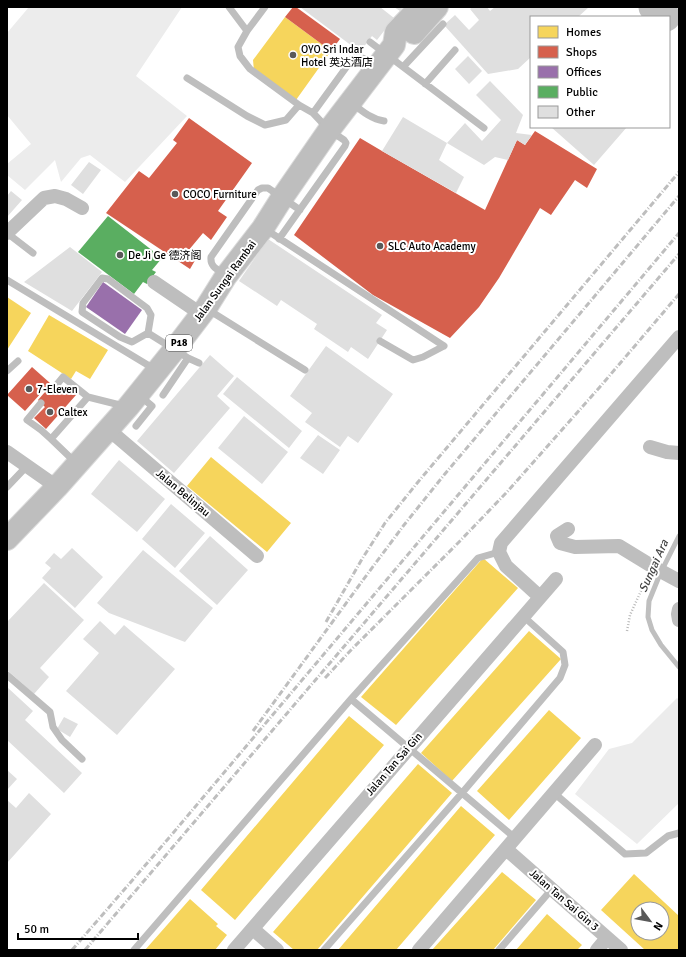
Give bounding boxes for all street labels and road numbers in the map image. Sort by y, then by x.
street label: Jalan Sungai Rambai [191,238,259,324]
road number: P18 [166,335,192,351]
street label: Jalan Belinjau [153,467,213,519]
street label: Jalan Tan Sai Gin [363,730,425,798]
street label: Jalan Tan Sai Gin 3 [527,866,601,934]

